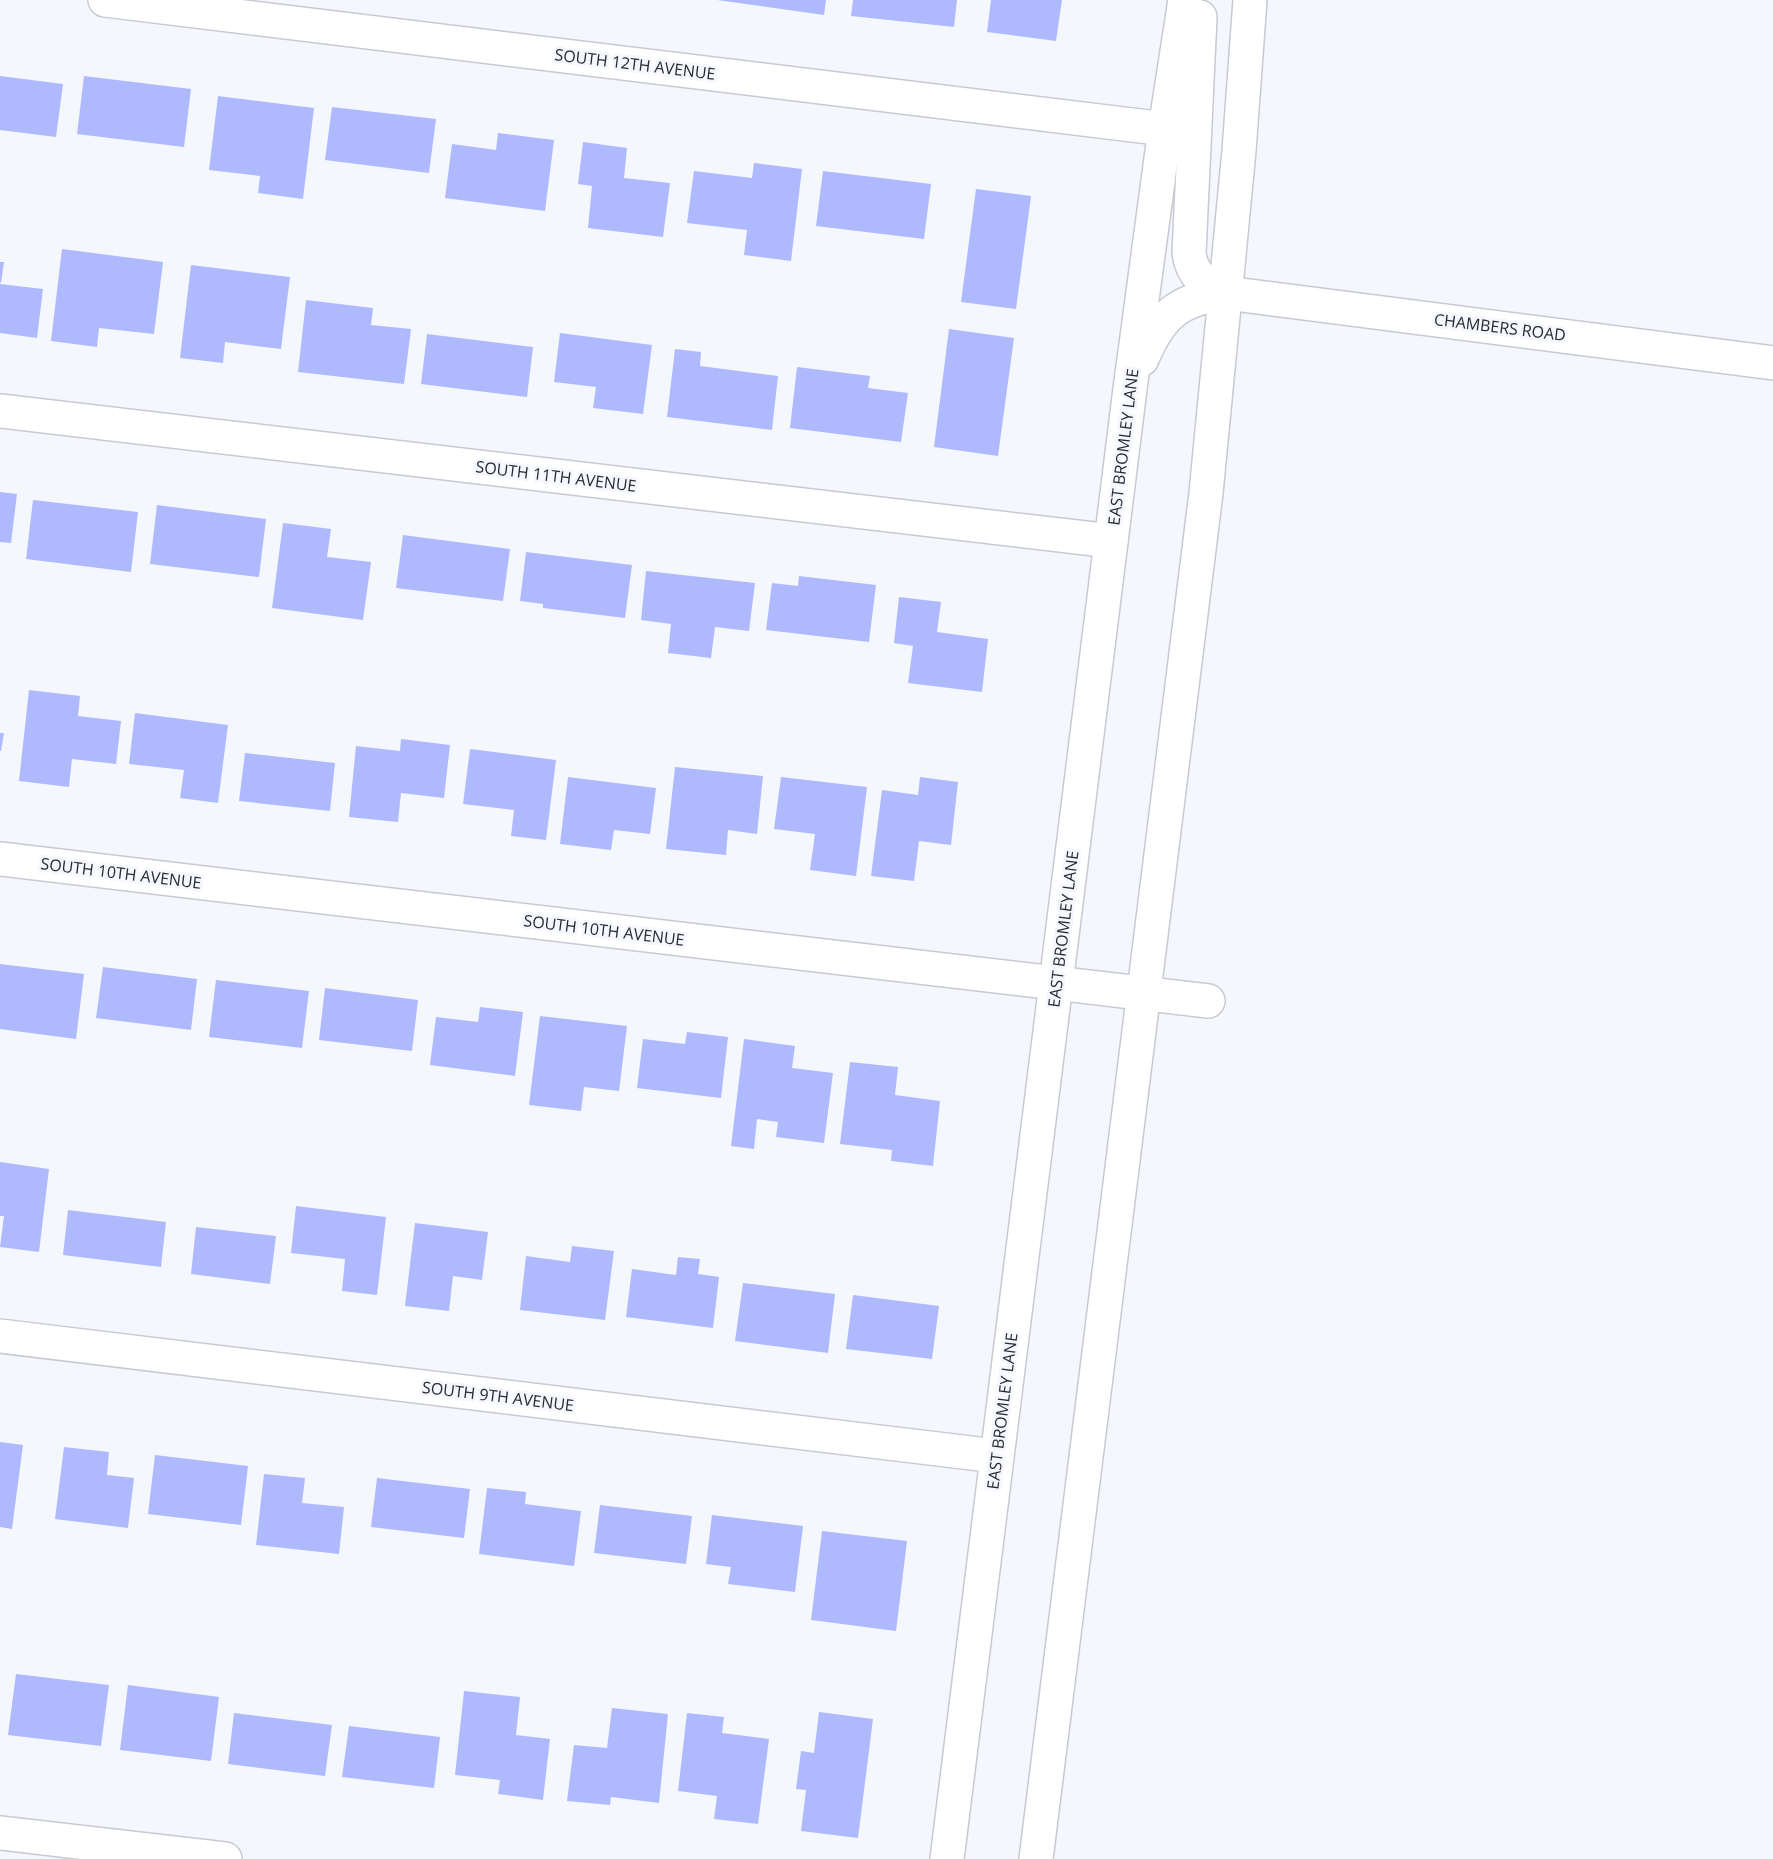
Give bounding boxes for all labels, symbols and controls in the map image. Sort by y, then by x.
street label: SOUTH 12TH AVENUE [553,43,717,85]
street label: CHAMBERS ROAD [1433,308,1567,346]
street label: EAST BROMLEY LANE [1102,367,1144,527]
street label: SOUTH 11TH AVENUE [474,455,638,497]
street label: EAST BROMLEY LANE [1042,849,1084,1009]
street label: SOUTH 10TH AVENUE [39,852,203,894]
street label: SOUTH 10TH AVENUE [522,909,686,951]
street label: EAST BROMLEY LANE [981,1331,1023,1491]
street label: SOUTH 9TH AVENUE [421,1376,575,1416]

